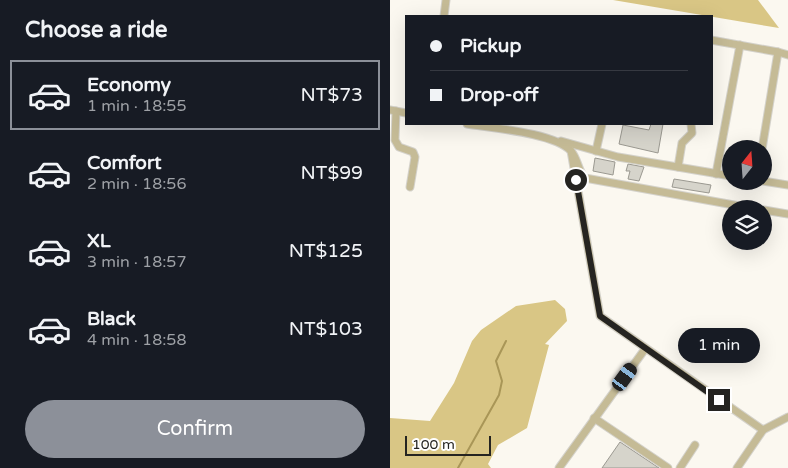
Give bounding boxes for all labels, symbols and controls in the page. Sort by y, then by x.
text: Choose a ride [25,17,168,43]
text: Pickup [460,35,521,57]
icon: car [27,73,72,118]
text: Economy [87,74,171,96]
text: NT$73 [301,84,363,106]
text: Drop-off [460,84,539,106]
text: 1 min · 18:55 [87,96,186,116]
north arrow [722,140,772,190]
map controls [722,140,772,250]
icon: car [27,151,72,196]
text: Comfort [87,152,161,174]
text: NT$99 [301,162,363,184]
route start [565,169,587,191]
text: 2 min · 18:56 [87,174,186,194]
button: layers [722,200,772,250]
icon: car [27,229,72,274]
text: XL [87,230,111,252]
text: NT$125 [289,240,363,262]
text: 3 min · 18:57 [87,252,186,272]
icon: car [27,307,72,352]
text: Black [87,308,136,330]
text: NT$103 [289,318,363,340]
callout: 1 min [678,328,760,362]
text: 4 min · 18:58 [87,330,186,350]
text: 1 min [698,335,740,355]
car [610,360,639,394]
route end [708,389,730,411]
button: Confirm [25,400,365,458]
scale bar [405,433,491,456]
text: 100 m [412,436,455,453]

